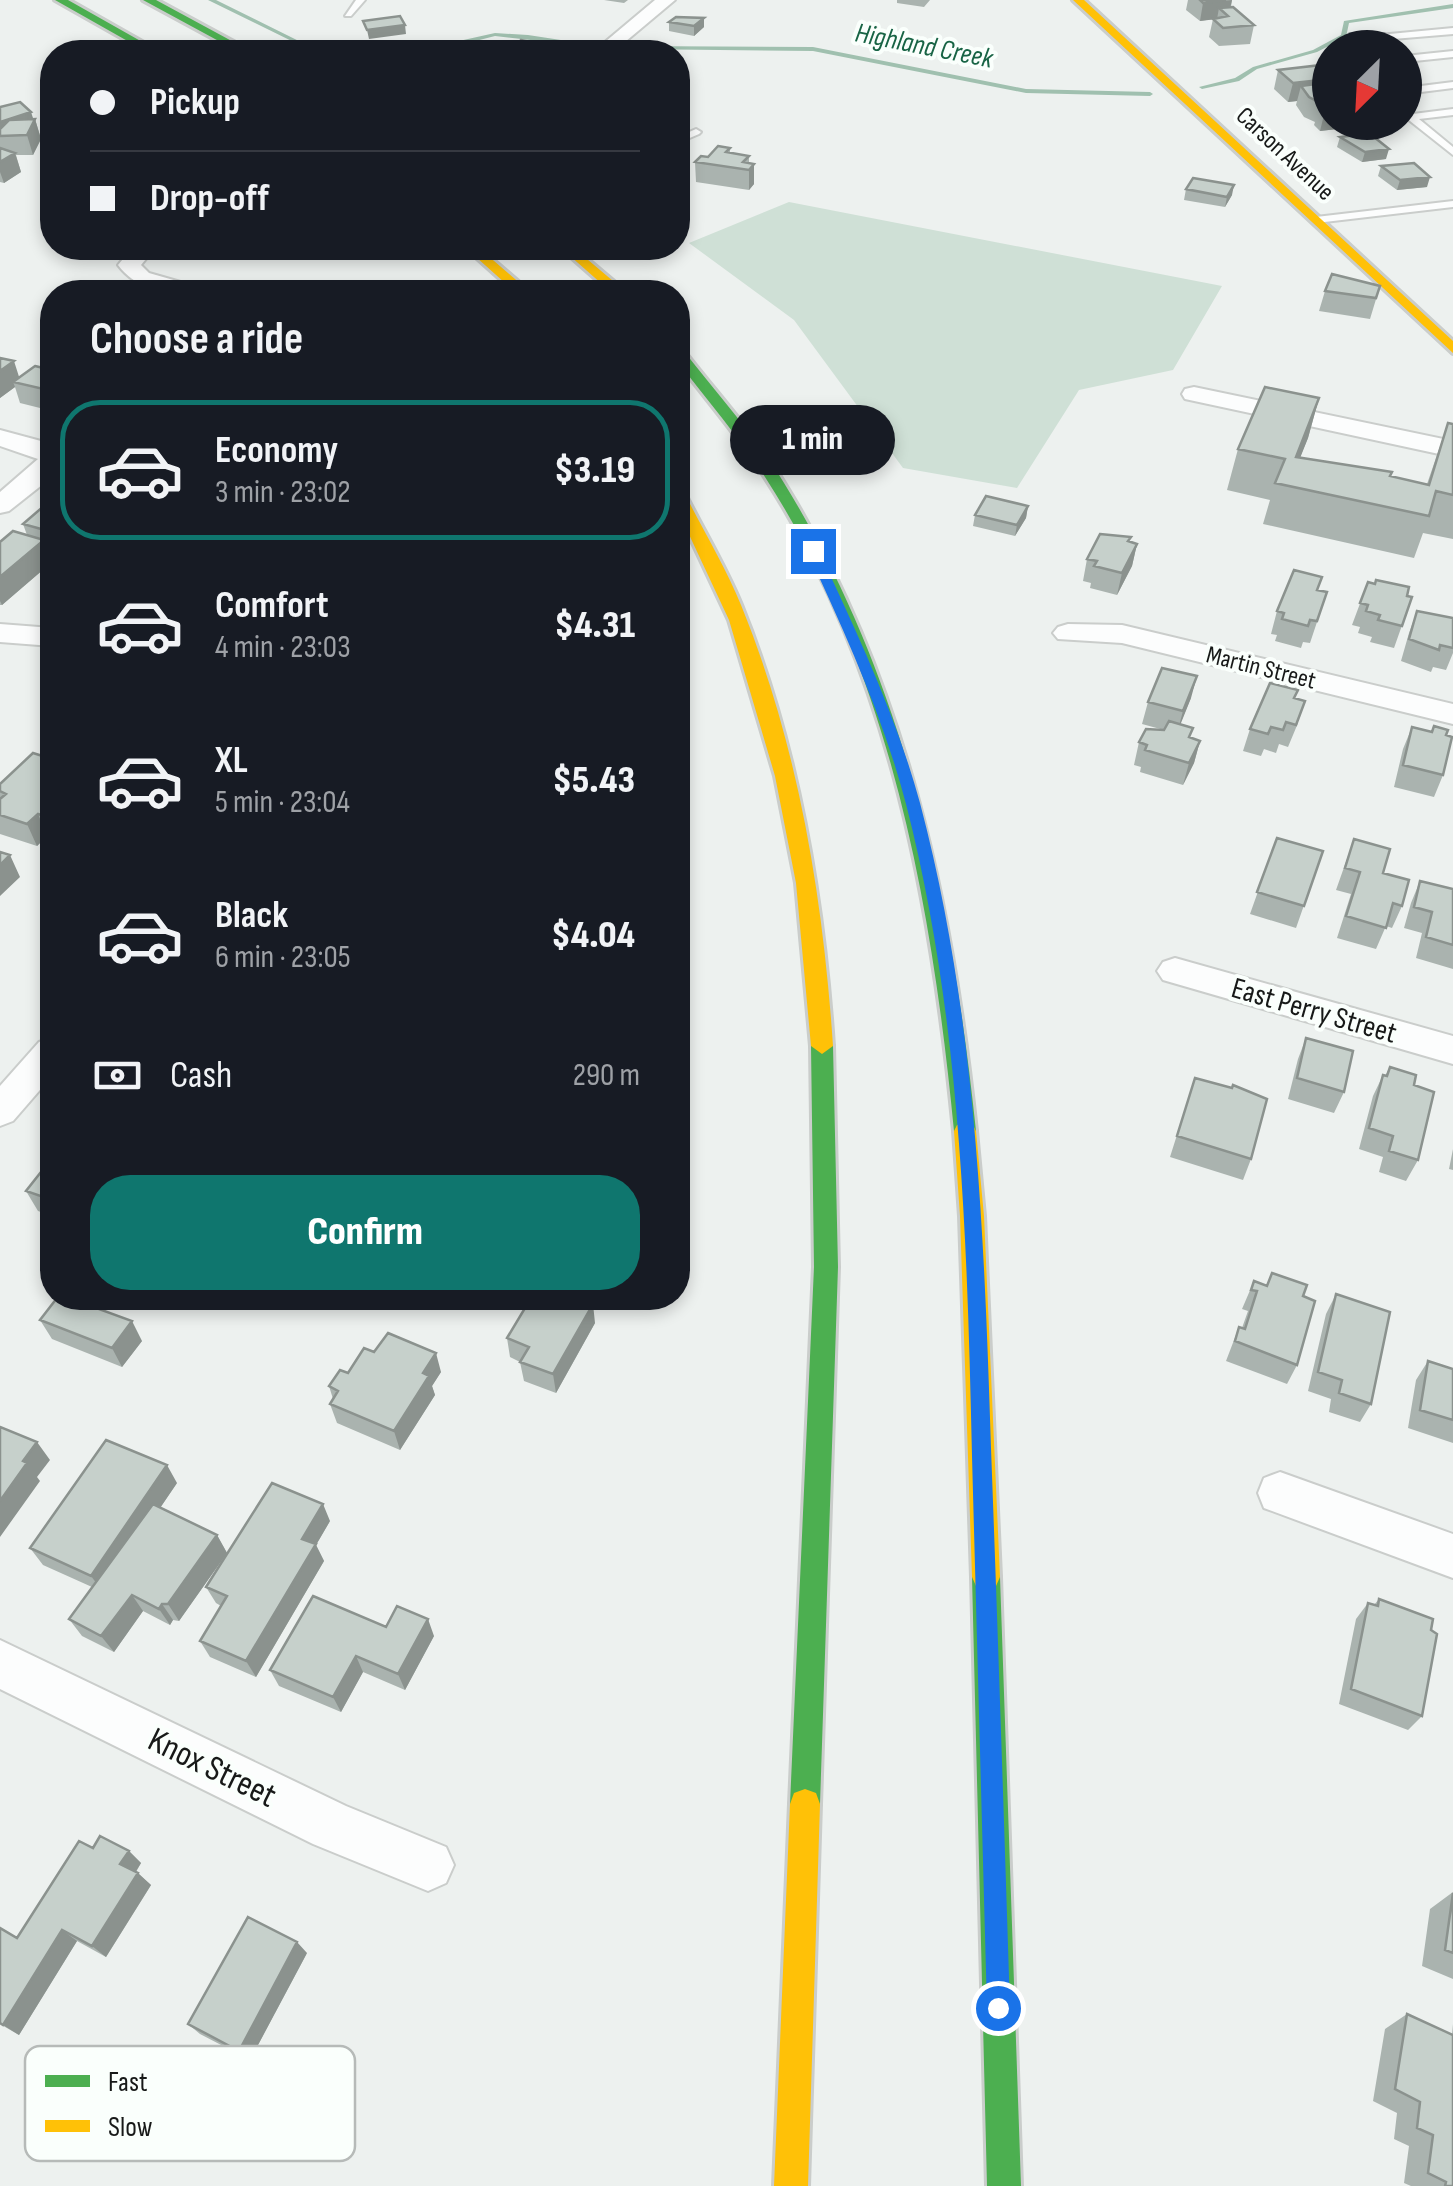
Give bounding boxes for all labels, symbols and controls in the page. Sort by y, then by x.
water label: Highland Creek [853,17,997,76]
north arrow [1312,30,1422,140]
map controls [1312,30,1422,140]
text: Pickup [150,80,240,125]
street label: Carson Avenue [1229,101,1341,207]
text: Drop-off [150,176,269,221]
text: Choose a ride [90,312,303,367]
callout: 1 min [730,406,896,476]
text: 1 min [782,420,843,459]
icon: car [95,425,185,515]
text: Economy [215,428,338,473]
text: $3.19 [554,448,635,493]
text: 3 min · 23:02 [215,473,350,512]
route end [791,529,836,574]
icon: car [95,580,185,670]
text: Comfort [215,583,329,628]
text: $4.31 [554,603,635,648]
text: 4 min · 23:03 [215,628,351,667]
street label: Martin Street [1203,639,1319,697]
icon: car [95,735,185,825]
text: XL [215,738,248,783]
text: $5.43 [552,758,635,803]
text: 5 min · 23:04 [215,783,350,822]
icon: car [95,890,185,980]
text: Black [215,893,288,938]
text: $4.04 [551,913,635,958]
text: 6 min · 23:05 [215,938,351,977]
street label: East Perry Street [1227,970,1401,1052]
icon: cash [90,1048,145,1103]
text: Cash [170,1053,232,1098]
text: 290 m [573,1056,640,1095]
button: Confirm [90,1175,640,1290]
street label: Knox Street [141,1719,283,1817]
route start [976,1986,1021,2031]
legend [25,2046,355,2161]
text: Fast [108,2066,147,2099]
text: Slow [108,2111,153,2144]

